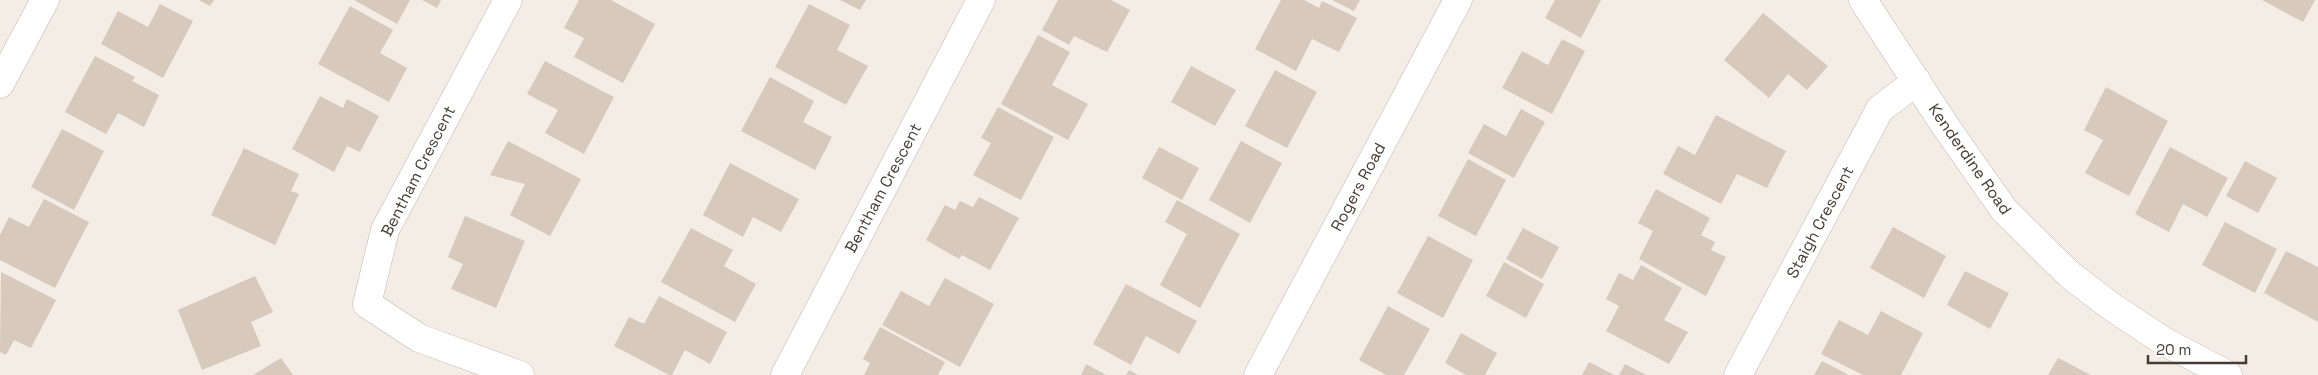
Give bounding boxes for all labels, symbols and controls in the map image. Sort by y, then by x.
street label: Kenderdine Road [1924,99,2016,219]
street label: Bentham Crescent [376,102,460,240]
street label: Bentham Crescent [840,120,926,256]
street label: Rogers Road [1326,139,1390,235]
street label: Staigh Crescent [1782,162,1858,282]
scale bar [2148,332,2246,364]
text: 20 m [2156,340,2191,359]

